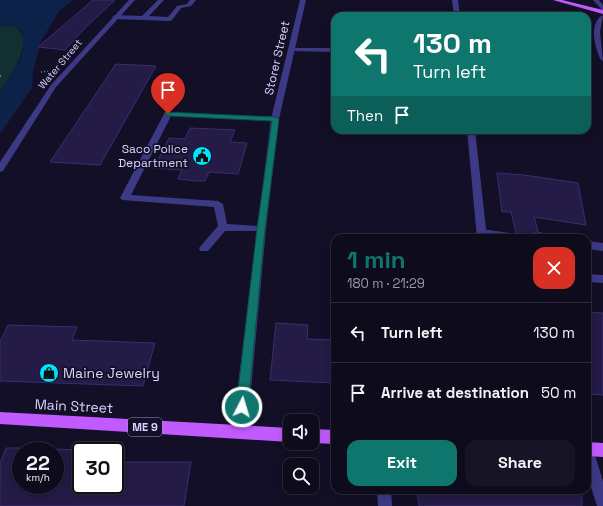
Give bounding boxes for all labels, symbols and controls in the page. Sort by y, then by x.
street label: Storer Street [261,19,293,97]
text: 130 m [413,25,492,61]
icon: left [347,28,399,80]
street label: Water Street [35,36,85,92]
text: Turn left [413,60,486,83]
pin [151,73,185,114]
icon: arrive [157,79,179,101]
icon: arrive [391,104,413,126]
text: Then [347,106,383,125]
place label: Saco Police Department [118,141,188,171]
public building icon: Saco Police Department [191,145,213,167]
text: 1 min [347,244,406,275]
button: close [533,247,575,289]
text: 180 m · 21:29 [347,275,425,292]
icon: left [347,322,369,344]
text: Turn left [381,323,443,342]
text: 130 m [533,323,575,342]
shop icon: Maine Jewelry [38,362,60,384]
place label: Maine Jewelry [63,364,160,382]
icon: arrive [347,382,369,404]
text: Arrive at destination [381,383,529,402]
text: 50 m [541,383,576,402]
position arrow [221,386,263,428]
street label: Main Street [34,395,114,417]
map controls [283,414,319,494]
button: sound [283,414,319,450]
road number: ME 9 [128,418,162,436]
button: Exit [347,440,457,486]
button: Share [465,440,575,486]
speed limit sign: 30 [72,442,124,494]
text: 22 [26,450,50,476]
button: search [283,458,319,494]
text: km/h [26,471,50,484]

